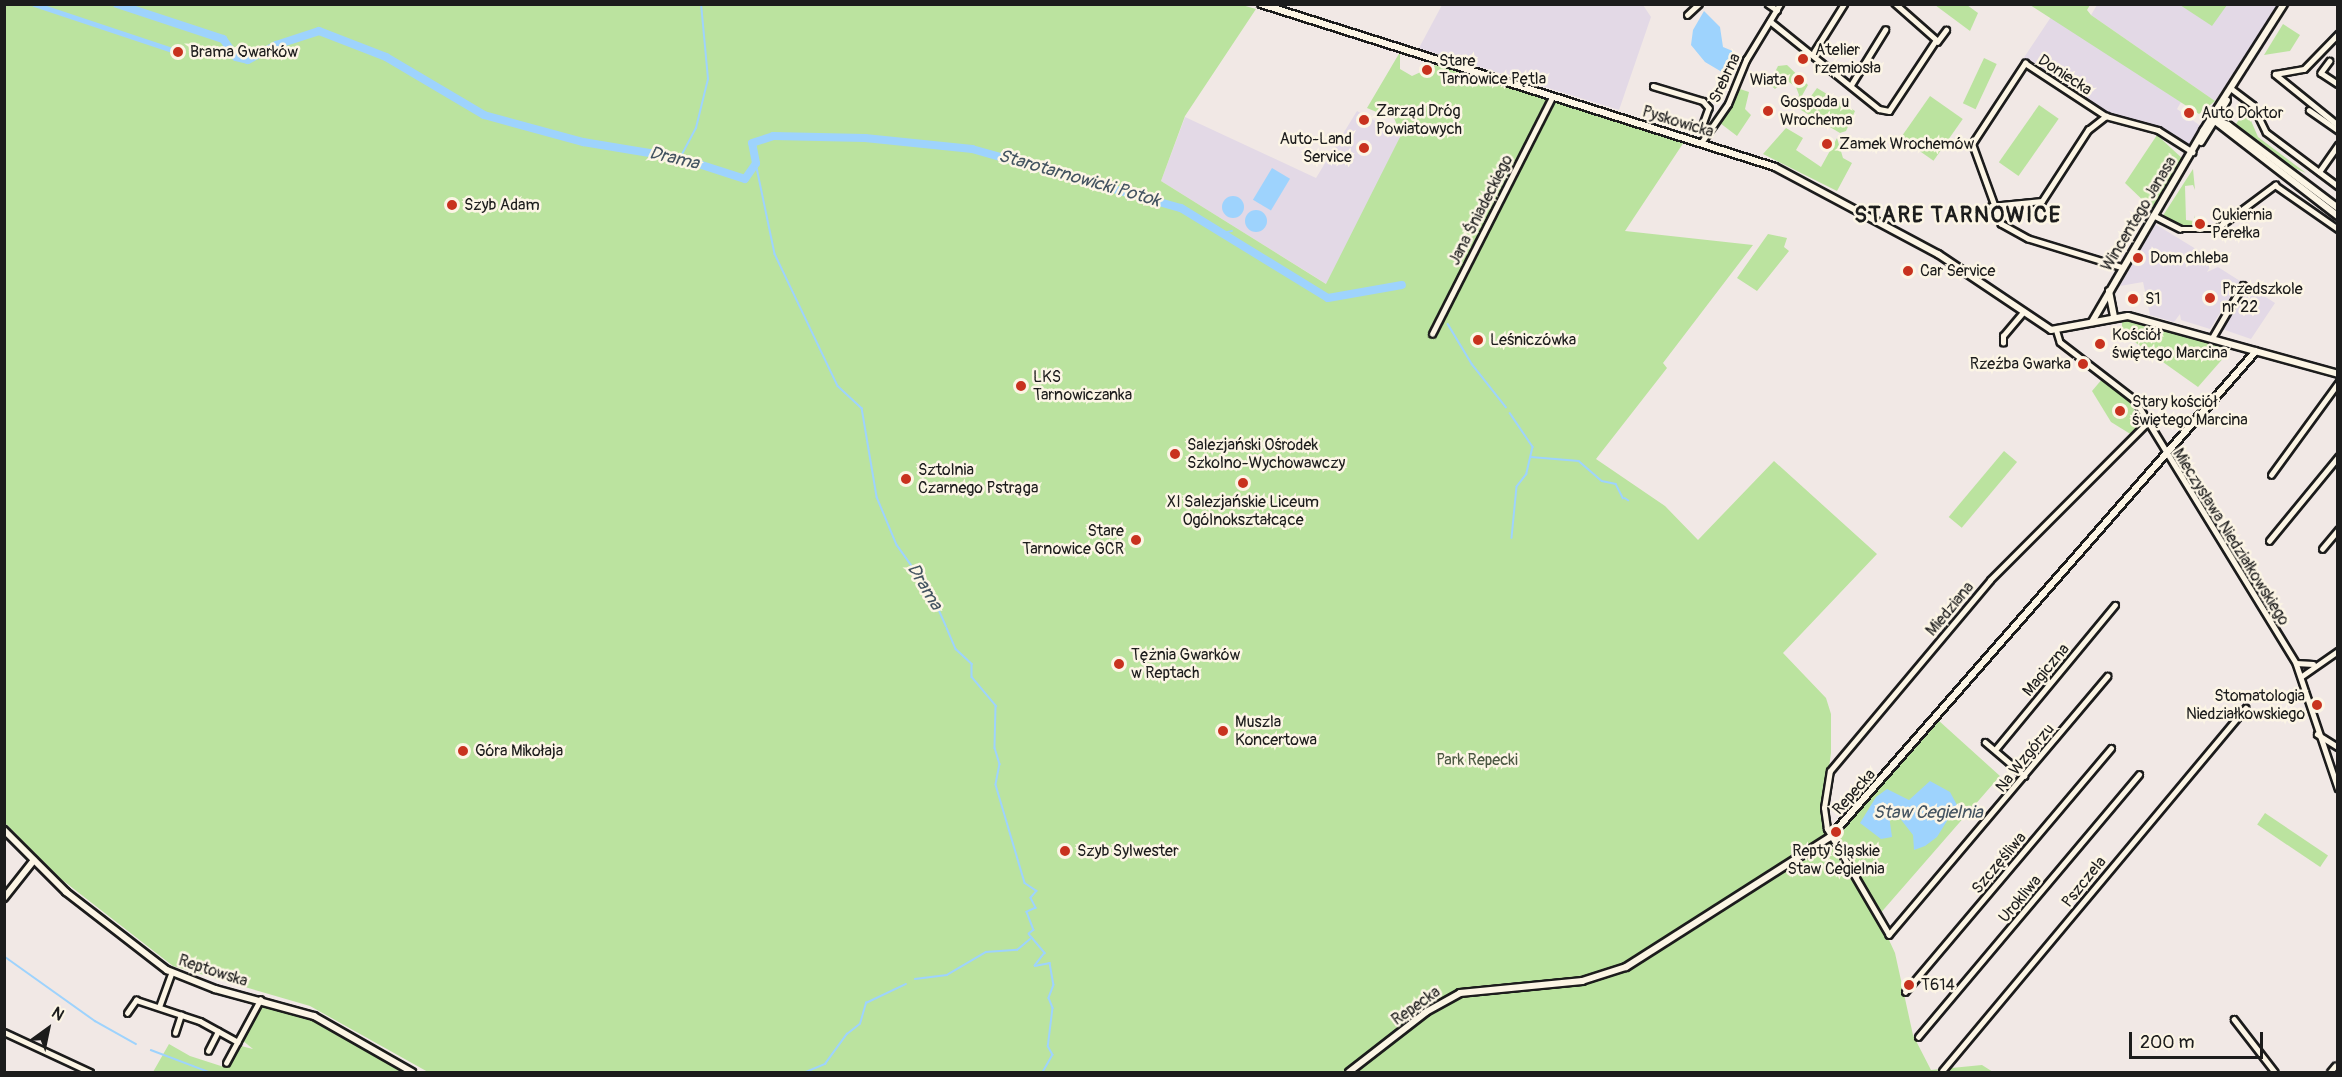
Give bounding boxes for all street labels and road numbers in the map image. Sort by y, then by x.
street label: Srebrna [1705,50,1745,106]
street label: Doniecka [2034,50,2096,100]
street label: Pyskowicka [1640,102,1716,142]
street label: Jana Śniadeckiego [1445,152,1517,268]
street label: Wincentego Janasa [2097,153,2181,275]
street label: Mieczysława Niedziałkowskiego [2169,445,2293,629]
street label: Miedziana [1922,578,1978,640]
street label: Magiczna [2018,640,2074,700]
street label: Na Wzgórzu [1992,720,2058,796]
street label: Repecka [1829,765,1879,819]
street label: Szczęśliwa [1968,828,2030,898]
street label: Pszczela [2058,853,2110,911]
street label: Urokliwa [1995,871,2045,927]
street label: Reptowska [176,951,250,991]
street label: Repecka [1388,982,1444,1030]

